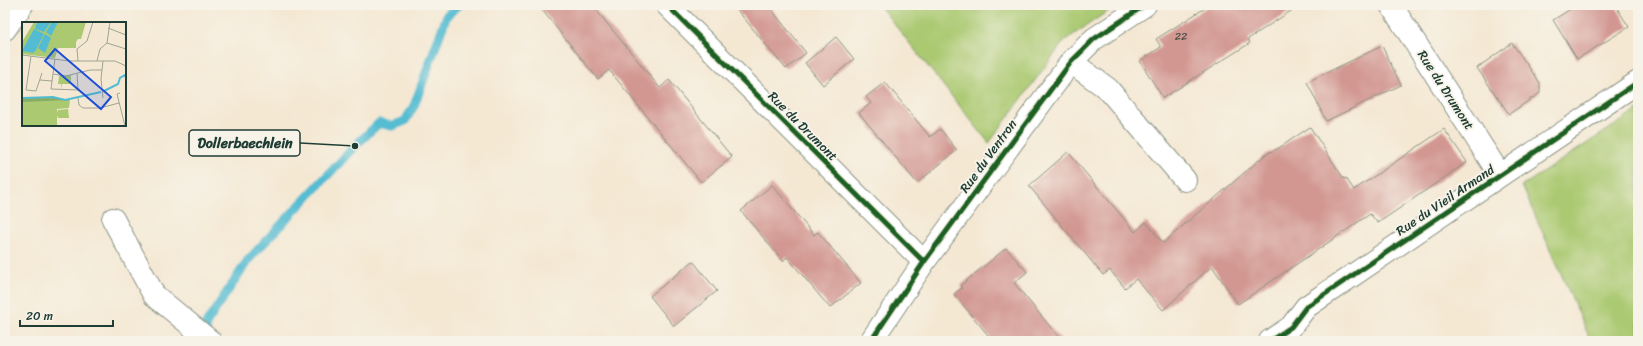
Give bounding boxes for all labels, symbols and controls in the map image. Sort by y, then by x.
inset map [22,22,126,126]
house number: 22 [1175,27,1188,46]
street label: Rue du Drumont [1411,45,1481,135]
street label: Rue du Drumont [763,86,844,167]
street label: Rue du Ventron [953,114,1023,198]
callout: Dollerbaechlein [189,130,300,156]
text: Dollerbaechlein [197,131,293,156]
street label: Rue du Vieil Armand [1391,158,1500,242]
scale bar [20,302,113,328]
text: 20 m [26,305,53,327]

